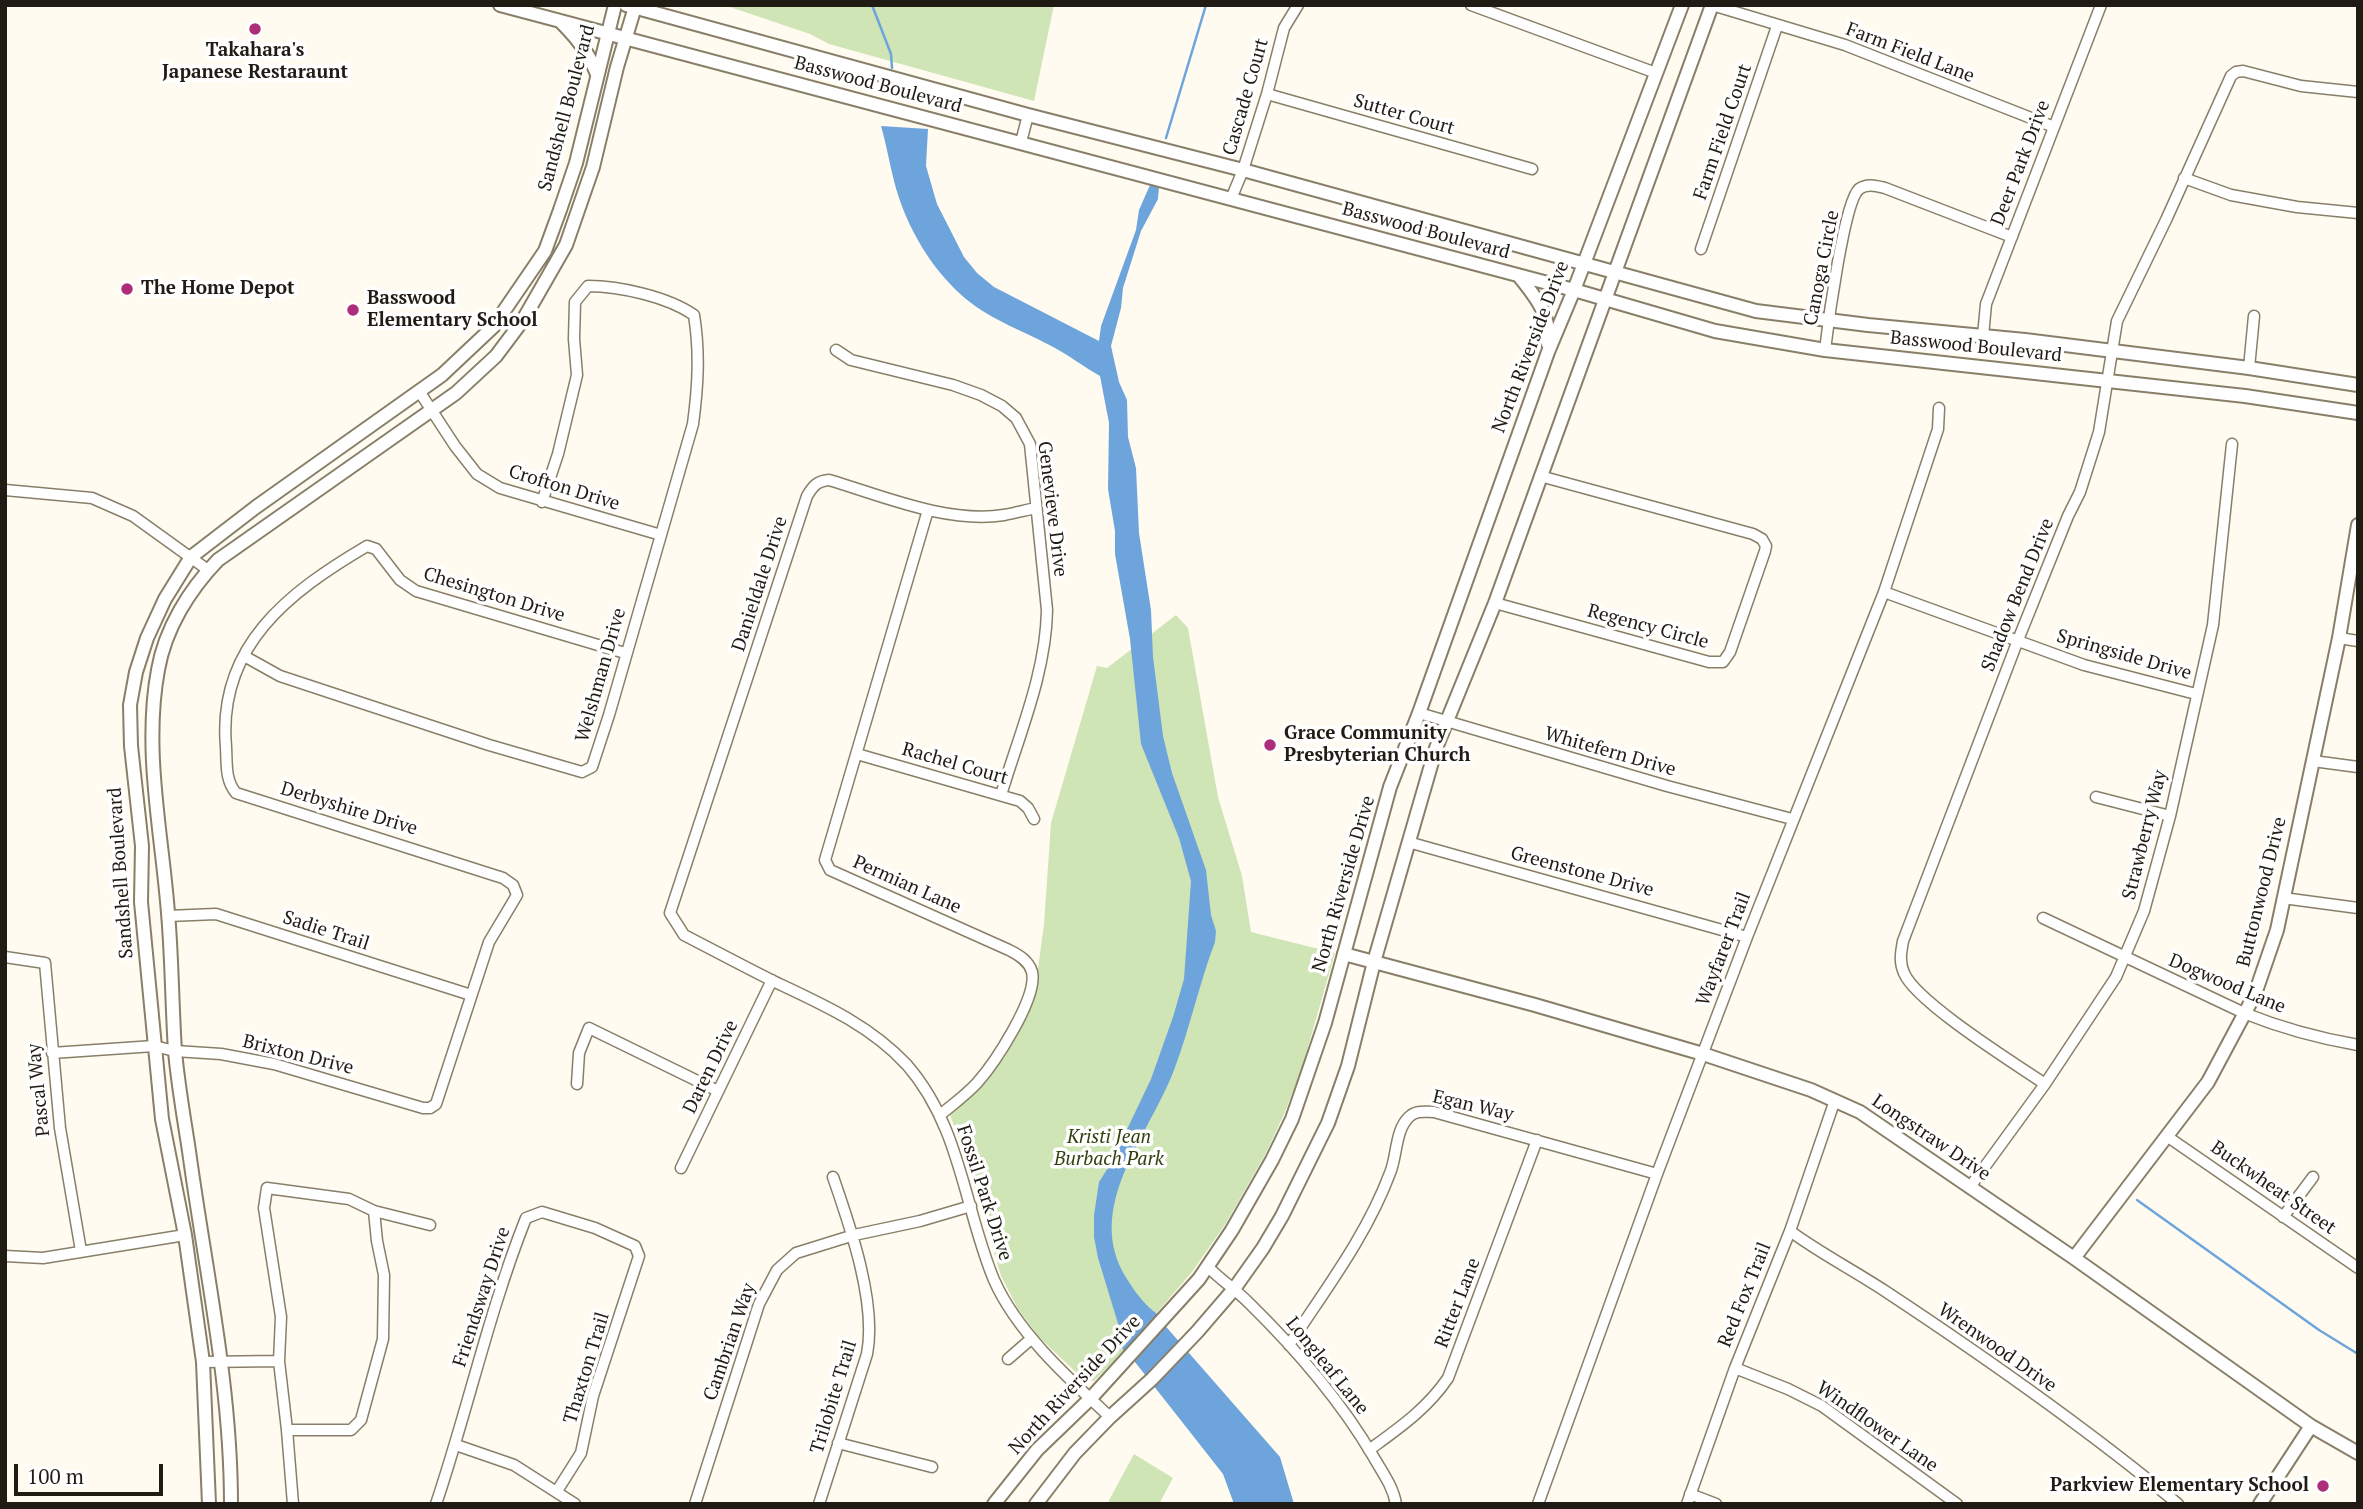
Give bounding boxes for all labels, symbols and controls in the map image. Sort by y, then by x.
street label: Farm Field Lane [1843,18,1977,88]
marker: Takahara's Japanese Restaraunt [247,21,263,37]
street label: Sandshell Boulevard [534,22,600,194]
street label: Cascade Court [1218,36,1274,158]
place label: Takahara's Japanese Restaraunt [162,40,348,84]
street label: Basswood Boulevard [792,52,964,118]
street label: Farm Field Court [1689,61,1757,203]
street label: Sutter Court [1351,90,1457,140]
street label: Deer Park Drive [1987,97,2055,229]
street label: Basswood Boulevard [1340,198,1512,264]
street label: Canoga Circle [1800,208,1844,328]
street label: North Riverside Drive [1488,258,1574,436]
place label: The Home Depot [141,278,294,300]
marker: The Home Depot [119,281,135,297]
place label: Basswood Elementary School [367,288,538,332]
marker: Basswood Elementary School [345,302,361,318]
street label: Basswood Boulevard [1889,327,2063,367]
street label: Genevieve Drive [1032,440,1072,578]
street label: Crofton Drive [506,460,622,516]
street label: Danieldale Drive [727,514,793,654]
street label: Shadow Bend Drive [1977,515,2059,675]
street label: Chesington Drive [420,563,568,627]
street label: Regency Circle [1585,600,1711,654]
street label: Welshman Drive [571,605,631,745]
street label: Springside Drive [2054,625,2194,685]
street label: Whitefern Drive [1542,722,1678,782]
place label: Grace Community Presbyterian Church [1284,723,1470,767]
marker: Grace Community Presbyterian Church [1262,737,1278,753]
street label: Rachel Court [899,738,1011,790]
street label: Strawberry Way [2118,768,2172,902]
street label: Derbyshire Drive [278,777,420,841]
street label: Sandshell Boulevard [104,787,138,959]
street label: North Riverside Drive [1308,793,1380,975]
street label: Buttonwood Drive [2232,815,2292,969]
street label: Greenstone Drive [1508,842,1656,902]
street label: Permian Lane [849,851,965,919]
street label: Wayfarer Trail [1692,889,1756,1009]
street label: Sadie Trail [280,906,372,956]
street label: Dogwood Lane [2165,949,2289,1019]
street label: Daren Drive [679,1017,743,1117]
street label: Brixton Drive [240,1030,356,1080]
street label: Pascal Way [23,1042,55,1138]
street label: Egan Way [1430,1086,1516,1126]
street label: Longstraw Drive [1867,1090,1995,1186]
street label: Fossil Park Drive [951,1122,1017,1264]
park label: Kristi Jean Burbach Park [1054,1127,1164,1171]
street label: Buckwheat Street [2206,1136,2340,1240]
street label: Friendsway Drive [449,1224,515,1370]
street label: Red Fox Trail [1714,1239,1776,1351]
street label: Ritter Lane [1430,1255,1486,1351]
street label: Cambrian Way [699,1280,761,1404]
street label: Wrenwood Drive [1933,1299,2061,1397]
street label: Thaxton Trail [559,1310,615,1426]
street label: North Riverside Drive [1004,1310,1146,1460]
street label: Longleaf Lane [1281,1313,1373,1419]
street label: Trilobite Trail [806,1338,862,1456]
street label: Windflower Lane [1812,1377,1942,1477]
scale bar [18,1450,166,1494]
text: 100 m [27,1462,84,1490]
place label: Parkview Elementary School [2050,1475,2309,1497]
marker: Parkview Elementary School [2315,1478,2331,1494]

